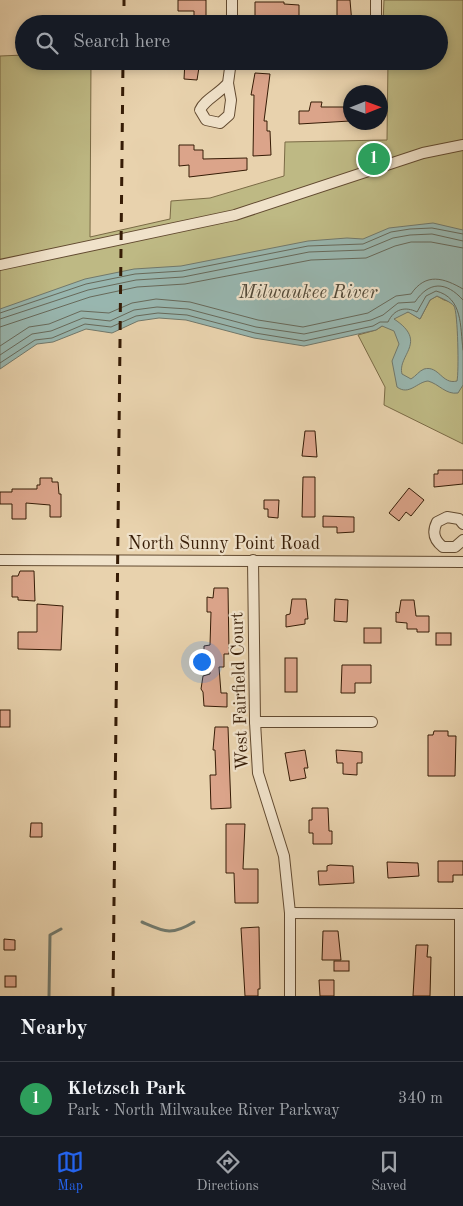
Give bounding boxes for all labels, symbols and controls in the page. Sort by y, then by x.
search box [15,15,448,70]
icon: search [33,29,61,57]
text: Search here [73,33,170,52]
north arrow [343,85,388,130]
pin: 1 [358,140,390,178]
water label: Milwaukee River [238,284,378,303]
street label: North Sunny Point Road [128,535,320,553]
street label: West Fairfield Court [228,611,252,771]
your location [189,649,215,675]
text: Nearby [20,1018,88,1039]
text: Kletzsch Park [67,1080,186,1099]
text: 1 [31,1091,41,1107]
text: 340 m [398,1091,443,1107]
text: Park · North Milwaukee River Parkway [67,1103,340,1119]
tab: Map [56,1148,84,1195]
tab: Directions [197,1148,259,1195]
tab: Saved [371,1148,407,1195]

